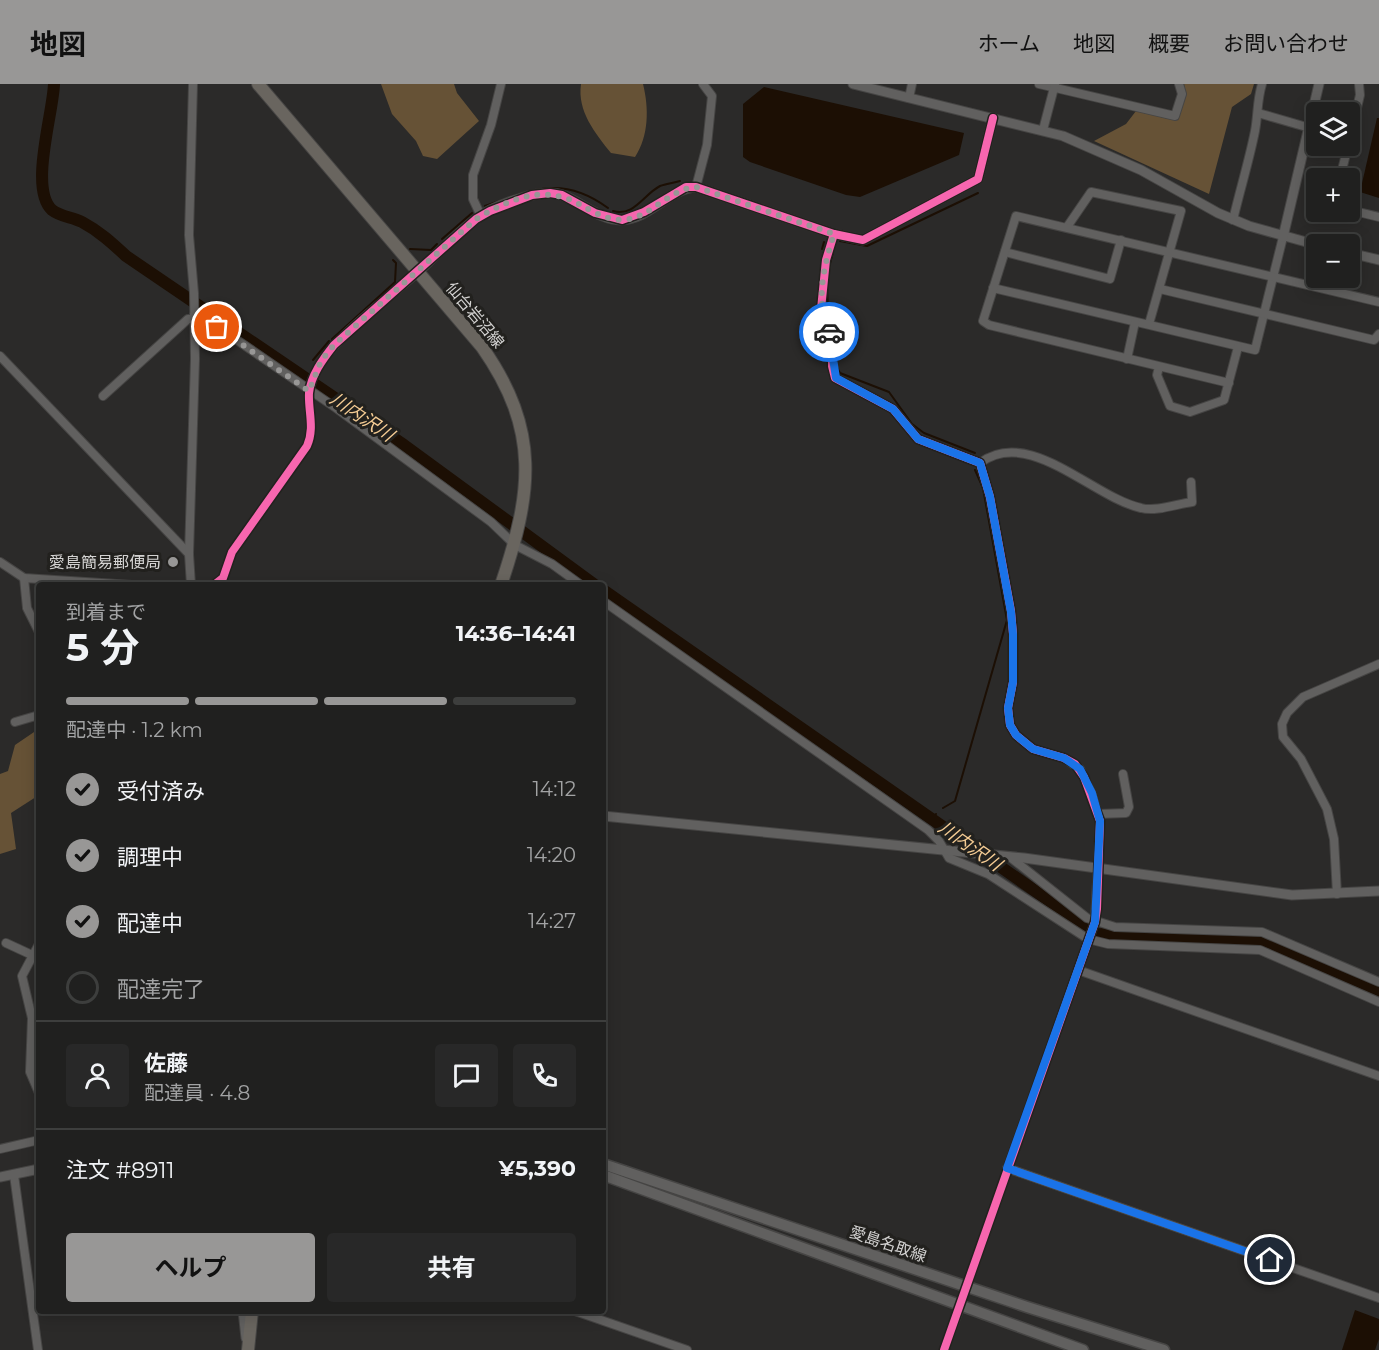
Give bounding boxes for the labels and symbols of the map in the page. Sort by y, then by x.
street label: 仙台岩沼線 [442,278,508,352]
pin [191,301,242,352]
courier [799,302,859,362]
water label: 川内沢川 [326,388,400,447]
place label: 愛島簡易郵便局 [49,553,161,572]
marker: 愛島簡易郵便局 [166,555,180,569]
water label: 川内沢川 [934,816,1007,877]
street label: 愛島名取線 [847,1222,929,1266]
pin [1244,1234,1295,1285]

